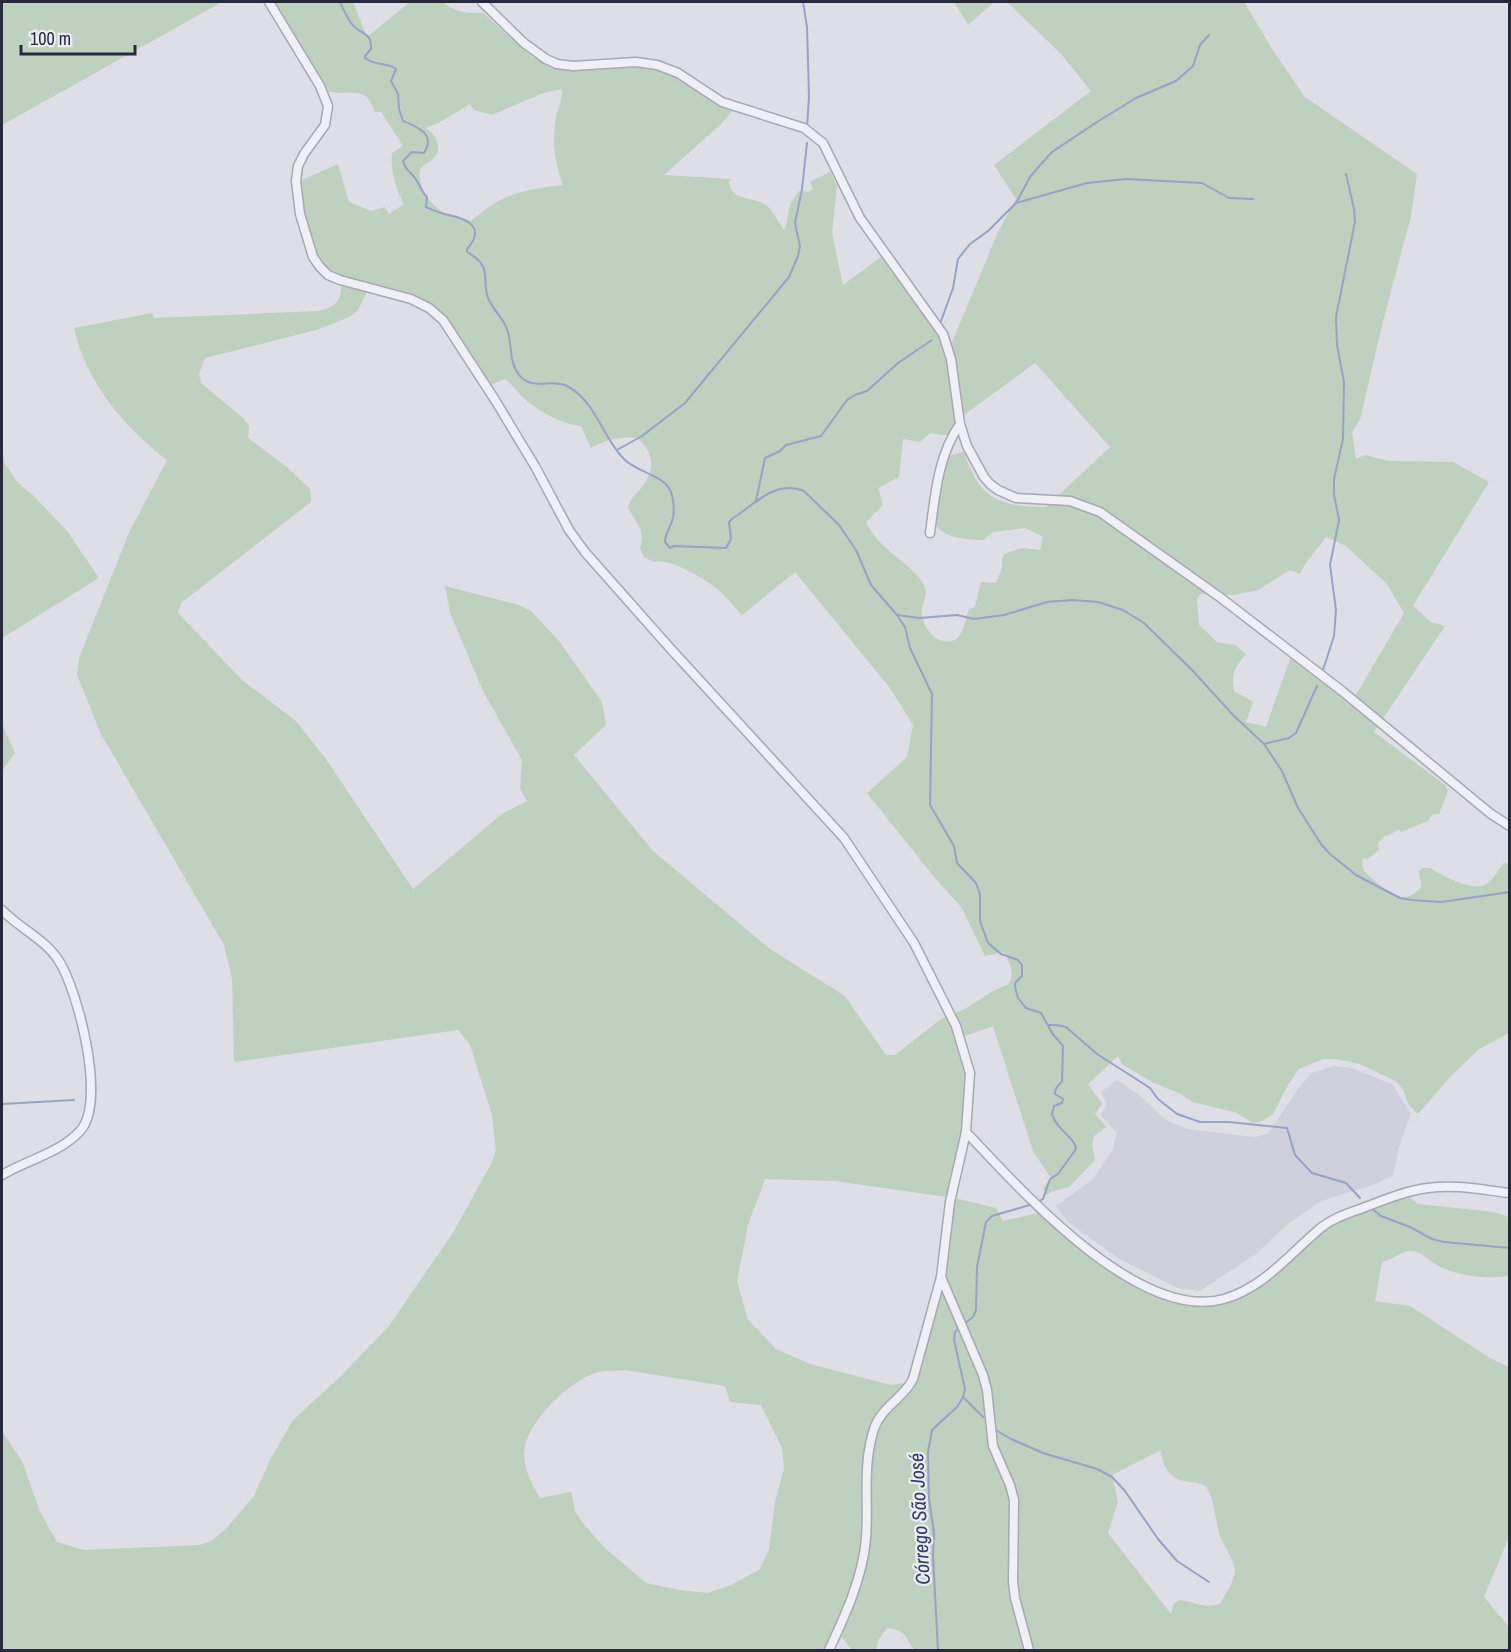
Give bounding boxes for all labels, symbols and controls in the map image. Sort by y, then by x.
scale bar [21,18,135,56]
text: 100 m [30,26,71,51]
water label: Córrego São José [902,1452,936,1586]

